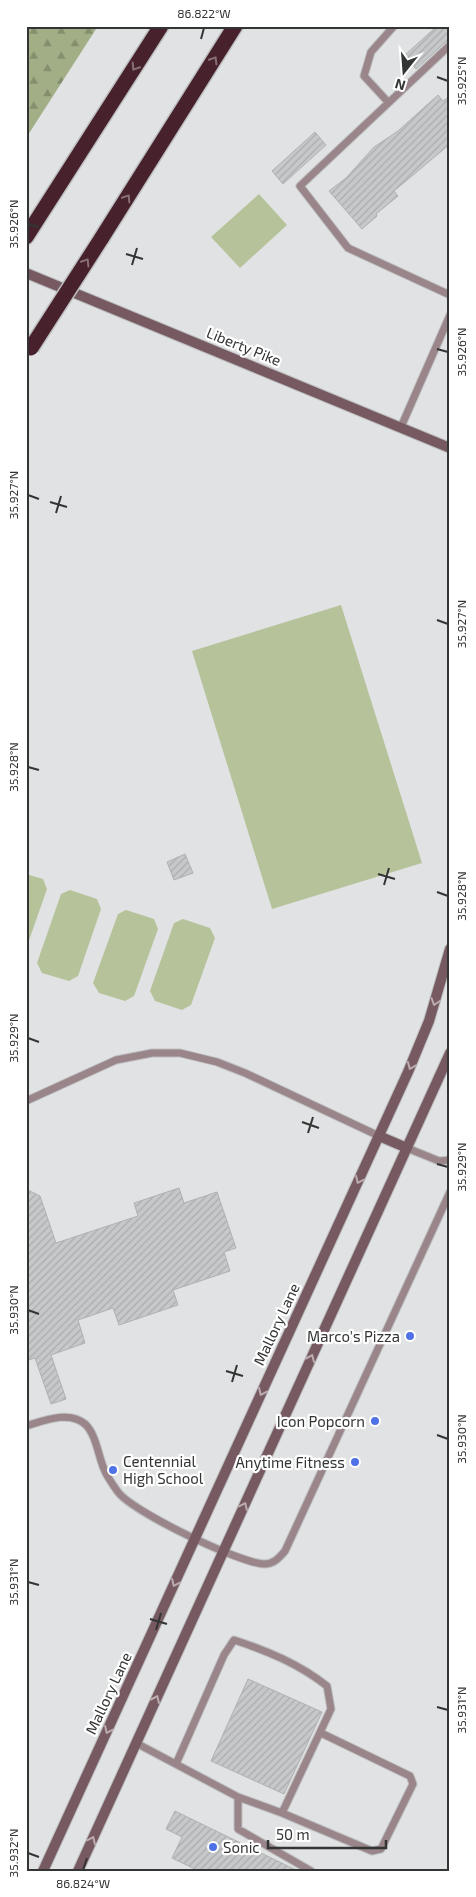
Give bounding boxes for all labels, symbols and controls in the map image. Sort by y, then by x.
text: 86.822°W [177,6,231,20]
north arrow [378,48,428,98]
one-way arrow [207,57,217,66]
text: 35.925°N [454,57,468,105]
one-way arrow [131,62,141,71]
text: N [393,75,407,95]
one-way arrow [120,194,130,203]
text: 35.926°N [6,199,20,249]
one-way arrow [79,259,89,268]
street label: Liberty Pike [204,323,284,369]
text: 35.926°N [454,327,468,377]
text: 35.927°N [6,471,20,519]
text: 35.927°N [454,600,468,648]
text: 35.928°N [6,742,20,792]
text: 35.928°N [454,871,468,921]
one-way arrow [431,998,441,1006]
text: 35.929°N [6,1013,20,1063]
one-way arrow [406,1062,416,1070]
text: 35.929°N [454,1142,468,1192]
one-way arrow [354,1175,365,1184]
street label: Mallory Lane [249,1280,303,1368]
text: 35.930°N [6,1285,20,1335]
place label: Marco's Pizza [307,1327,400,1345]
marker: Marco's Pizza [404,1330,416,1342]
one-way arrow [305,1354,316,1363]
one-way arrow [258,1387,269,1396]
place label: Icon Popcorn [277,1412,365,1430]
text: 35.930°N [454,1414,468,1464]
marker: Icon Popcorn [369,1415,381,1427]
place label: Centennial High School [123,1452,204,1487]
place label: Anytime Fitness [236,1453,345,1471]
marker: Anytime Fitness [349,1456,361,1468]
marker: Centennial High School [107,1464,119,1476]
one-way arrow [238,1502,248,1511]
text: 35.931°N [6,1559,20,1605]
one-way arrow [171,1578,181,1587]
street label: Mallory Lane [81,1649,135,1737]
text: 35.931°N [454,1687,468,1733]
one-way arrow [150,1695,161,1704]
one-way arrow [103,1725,114,1734]
scale bar [268,1817,386,1849]
text: 50 m [276,1825,310,1843]
text: 35.932°N [6,1829,20,1877]
one-way arrow [85,1836,96,1845]
place label: Sonic [223,1838,260,1856]
marker: Sonic [207,1841,219,1853]
text: 86.824°W [56,1876,110,1890]

